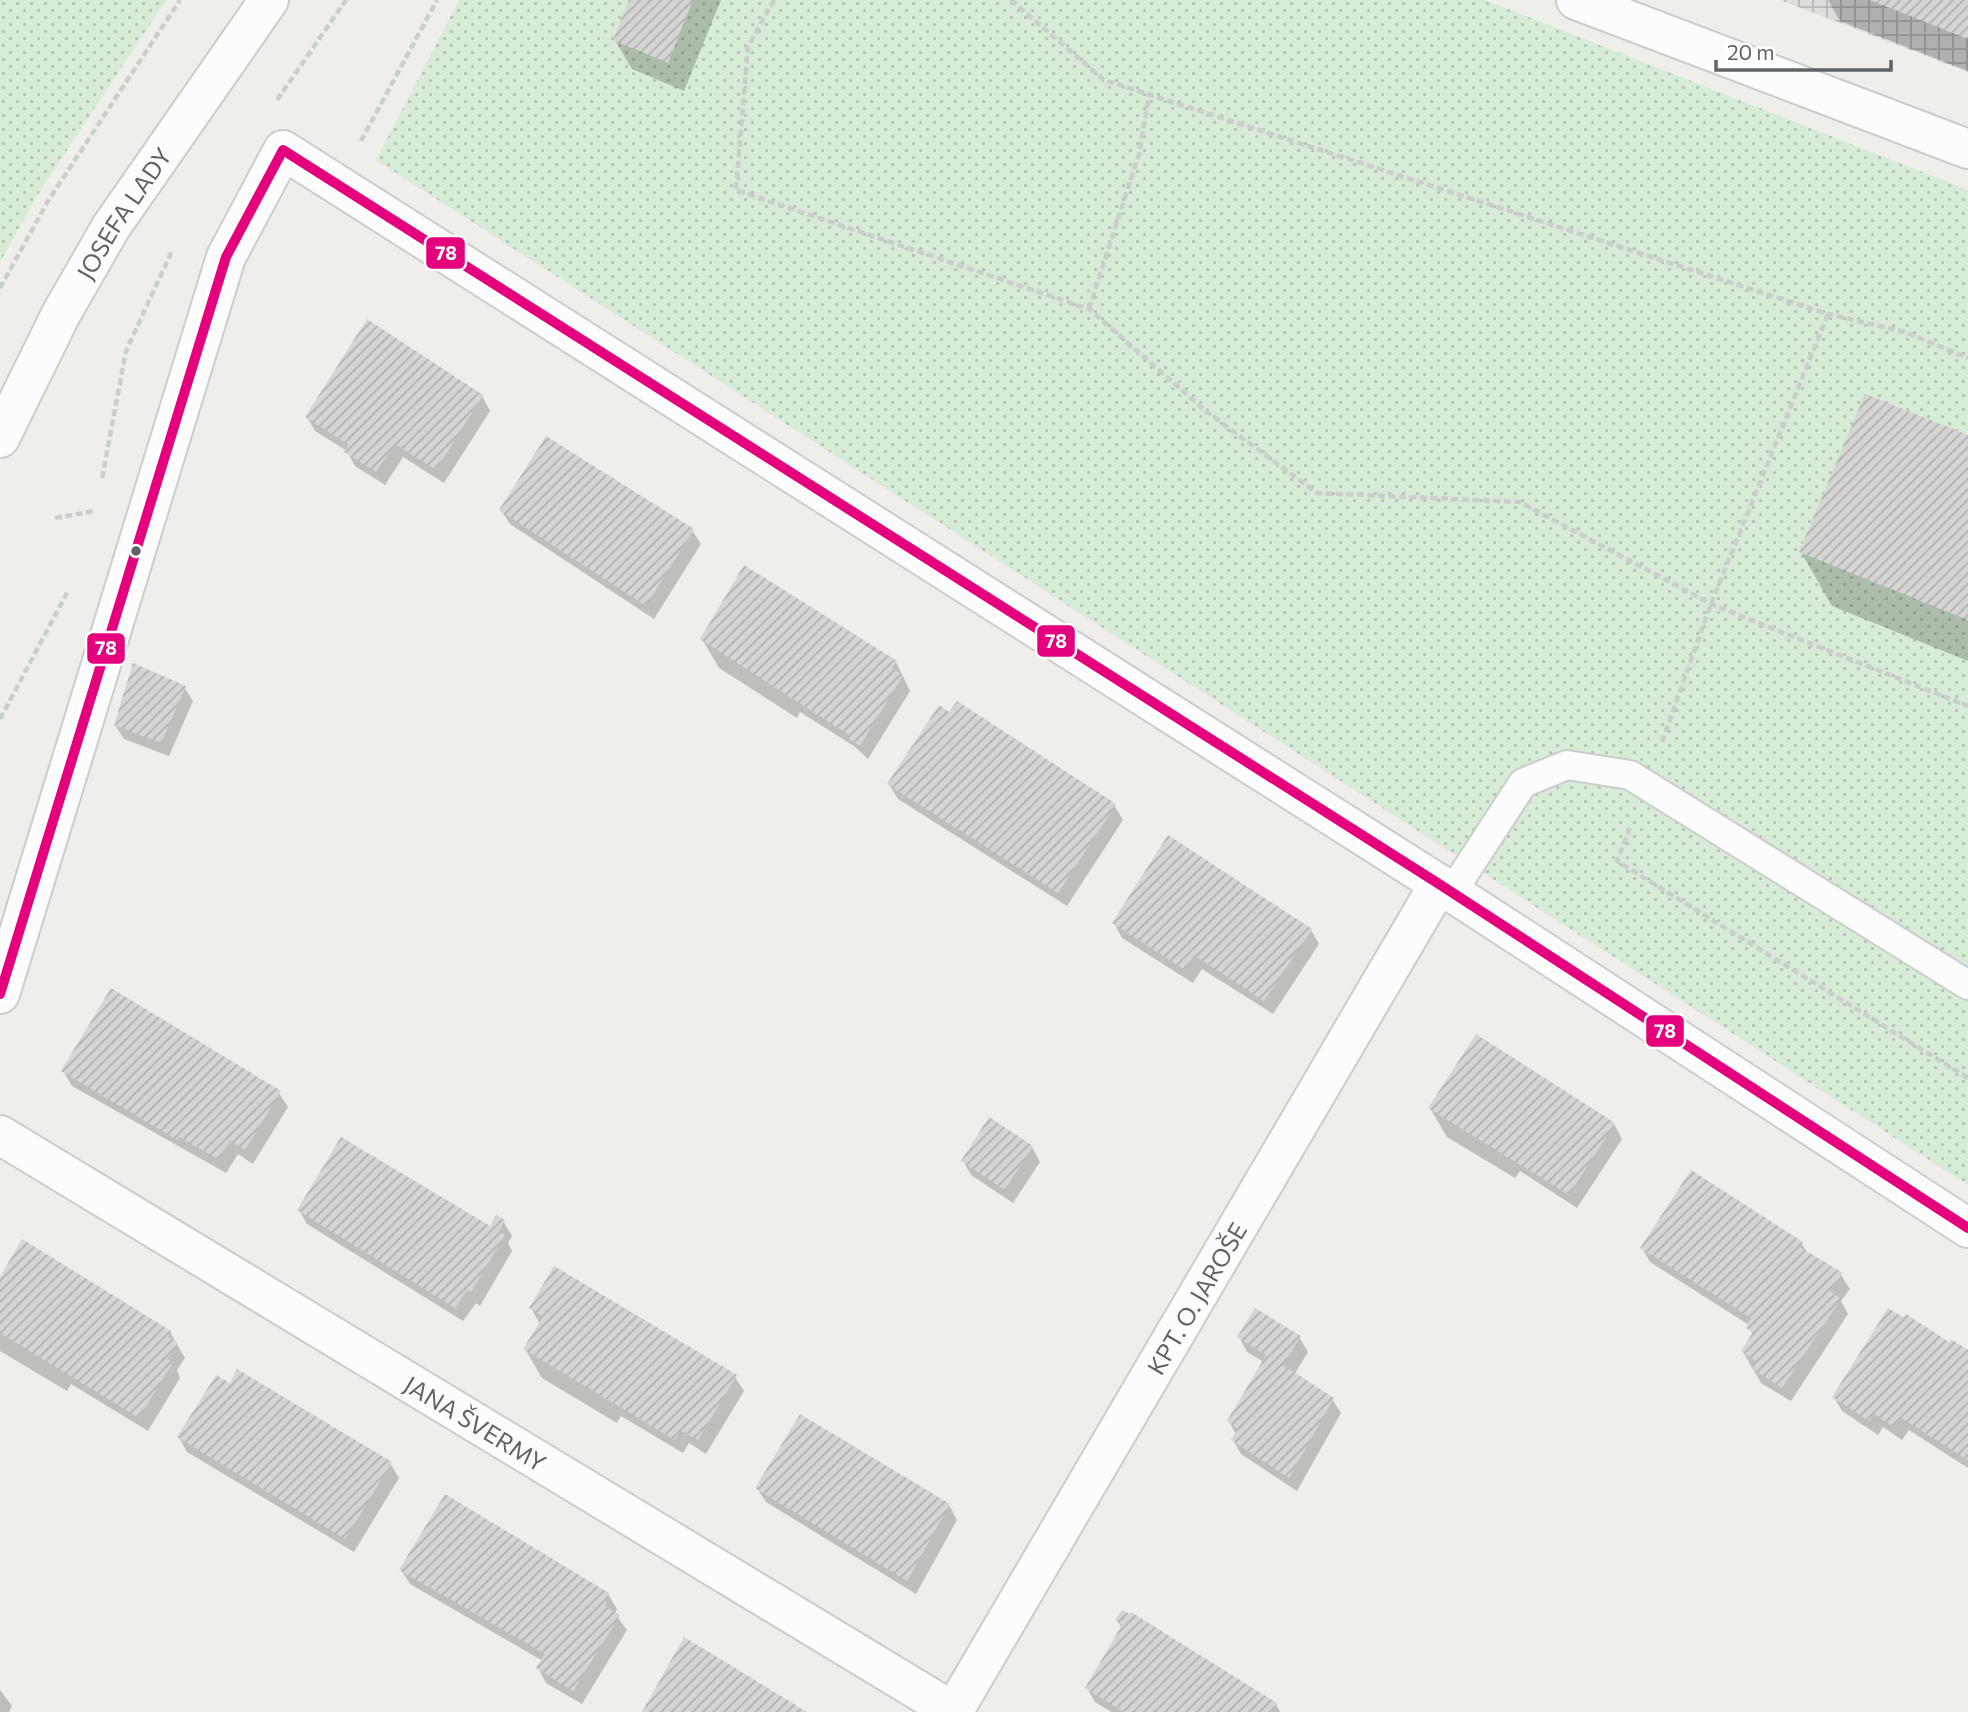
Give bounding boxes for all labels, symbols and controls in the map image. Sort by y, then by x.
scale bar [1716,28,1891,72]
text: 20 m [1727,39,1775,64]
street label: JOSEFA LADY [70,141,177,284]
line badge: 78 [425,236,466,270]
text: 78 [435,241,457,264]
unlabelled marker [129,544,143,558]
line badge: 78 [1036,624,1076,658]
text: 78 [1045,629,1067,652]
line badge: 78 [86,632,126,665]
text: 78 [95,636,117,659]
line badge: 78 [1645,1014,1685,1048]
text: 78 [1654,1019,1676,1042]
street label: KPT. O. JAROŠE [1140,1217,1252,1379]
street label: JANA ŠVERMY [400,1369,552,1477]

